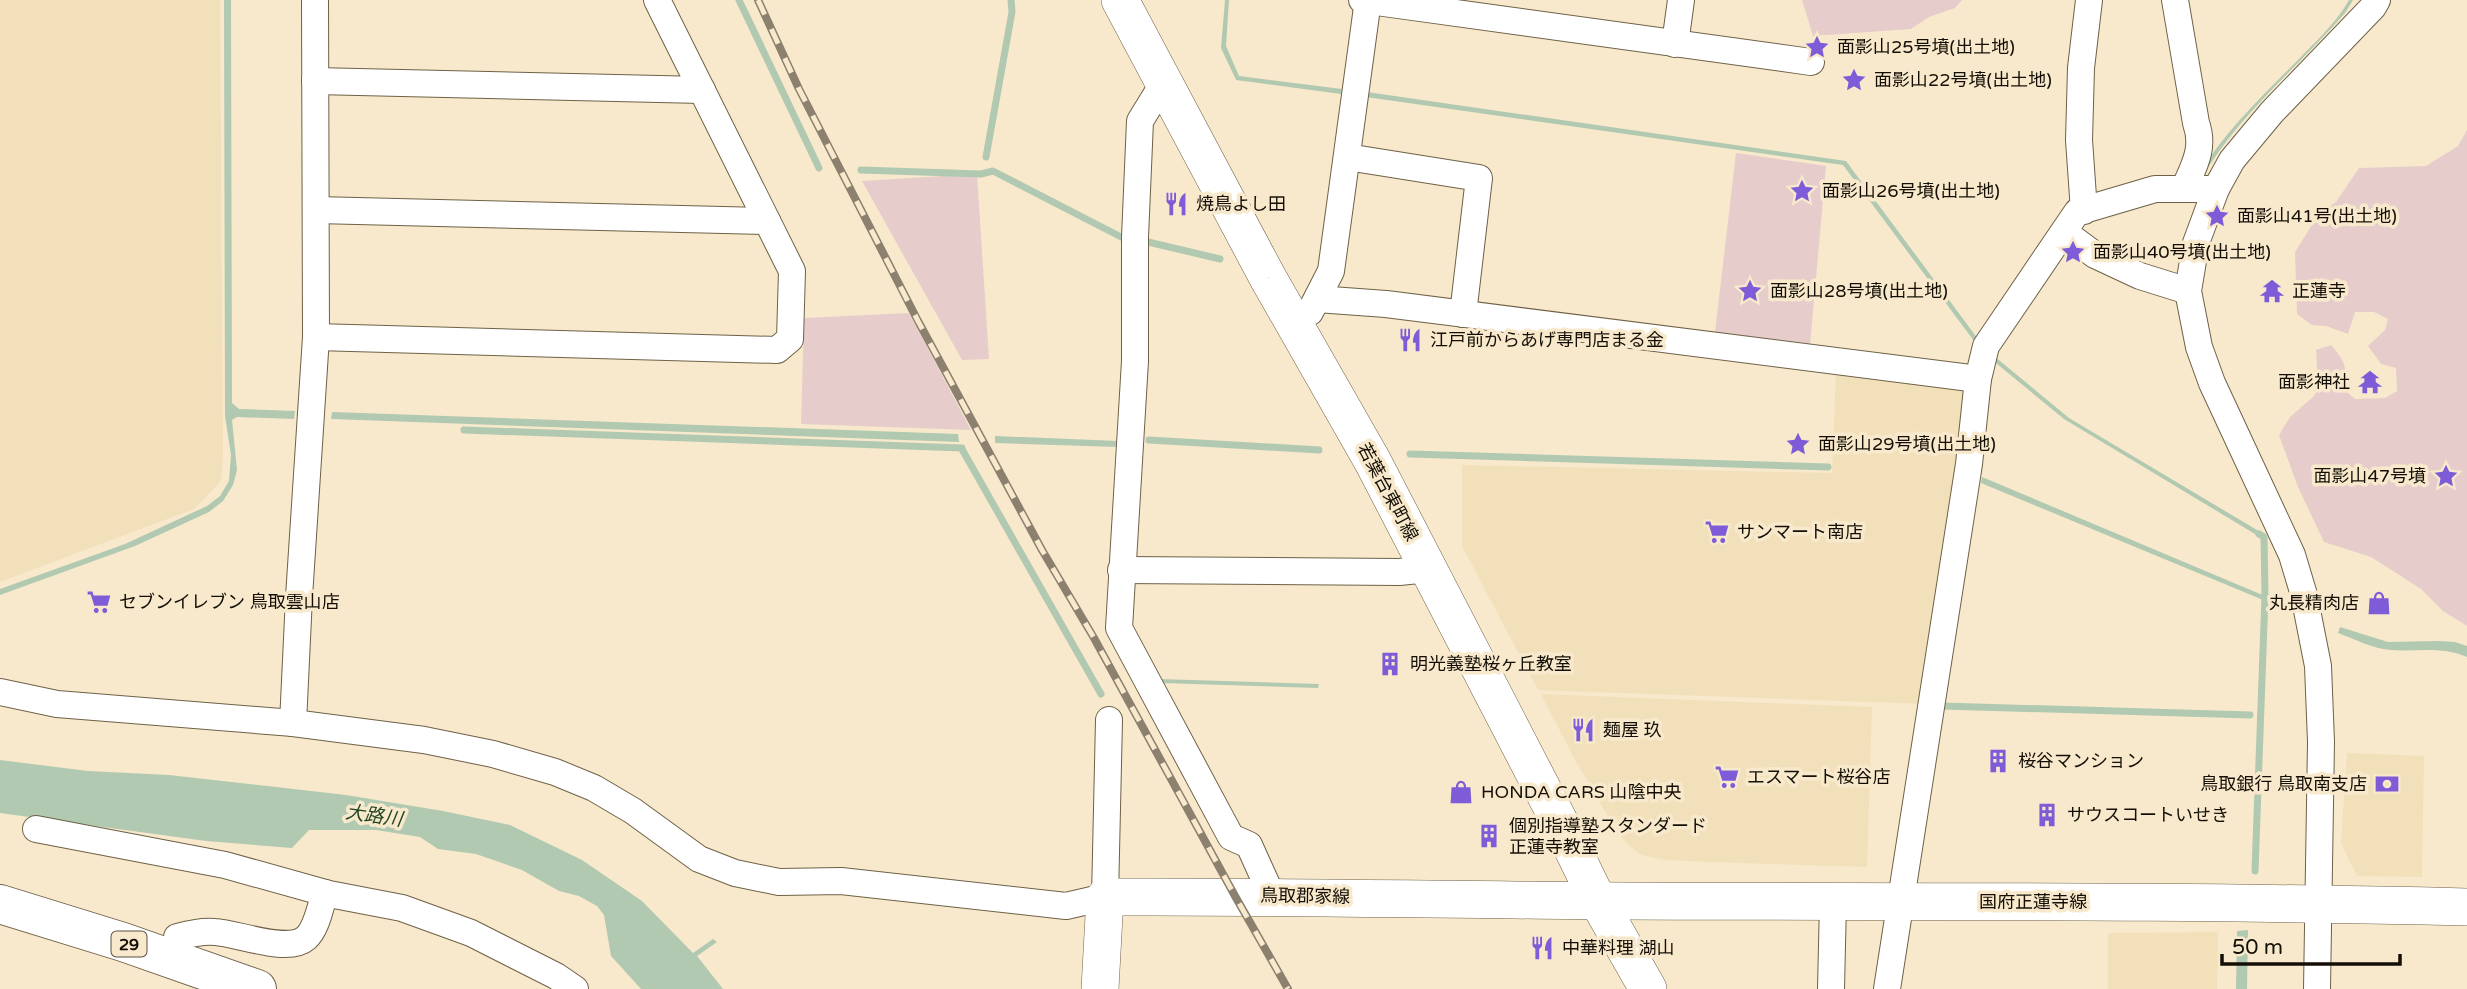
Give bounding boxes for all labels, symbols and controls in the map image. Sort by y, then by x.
place icon: 面影山25号墳(出土地) [1803,33,1831,61]
place label: 面影山25号墳(出土地) [1837,36,2015,58]
place icon: 面影山22号墳(出土地) [1840,66,1868,94]
place label: 面影山22号墳(出土地) [1874,69,2052,91]
place icon: 面影山26号墳(出土地) [1788,177,1816,205]
place label: 面影山26号墳(出土地) [1822,180,2000,202]
restaurant icon: 焼鳥よし田 [1162,190,1190,218]
place label: 焼鳥よし田 [1196,193,1286,215]
place icon: 面影山41号(出土地) [2203,202,2231,230]
place label: 面影山41号(出土地) [2237,205,2397,227]
place icon: 面影山40号墳(出土地) [2059,238,2087,266]
place label: 面影山40号墳(出土地) [2093,241,2271,263]
place icon: 面影山28号墳(出土地) [1736,277,1764,305]
temple icon: 正蓮寺 [2258,277,2286,305]
place label: 面影山28号墳(出土地) [1770,280,1948,302]
place label: 正蓮寺 [2292,280,2346,302]
restaurant icon: 江戸前からあげ専門店まる金 [1396,326,1424,354]
place label: 江戸前からあげ専門店まる金 [1430,329,1664,351]
temple icon: 面影神社 [2356,368,2384,396]
place label: 面影神社 [2278,371,2350,393]
place icon: 面影山29号墳(出土地) [1784,430,1812,458]
place label: 面影山29号墳(出土地) [1818,433,1996,455]
street label: 若葉台東町線 [1353,439,1423,545]
place icon: 面影山47号墳 [2432,462,2460,490]
place label: 面影山47号墳 [2313,465,2426,487]
supermarket icon: サンマート南店 [1703,518,1731,546]
place label: サンマート南店 [1737,521,1863,543]
supermarket icon: セブンイレブン 鳥取雲山店 [85,588,113,616]
shop icon: 丸長精肉店 [2365,589,2393,617]
place label: セブンイレブン 鳥取雲山店 [119,591,340,613]
place label: 丸長精肉店 [2269,592,2359,614]
building icon: 明光義塾桜ヶ丘教室 [1376,650,1404,678]
place label: 明光義塾桜ヶ丘教室 [1410,653,1572,675]
restaurant icon: 麺屋 玖 [1569,716,1597,744]
place label: 麺屋 玖 [1603,719,1662,741]
building icon: 桜谷マンション [1984,747,2012,775]
place label: 桜谷マンション [2018,750,2144,772]
supermarket icon: エスマート桜谷店 [1713,763,1741,791]
place label: エスマート桜谷店 [1747,766,1890,788]
bank icon: 鳥取銀行 鳥取南支店 [2373,770,2401,798]
place label: 鳥取銀行 鳥取南支店 [2200,773,2367,795]
shop icon: HONDA CARS 山陰中央 [1447,778,1475,806]
place label: HONDA CARS 山陰中央 [1481,781,1682,803]
water label: 大路川 [344,801,406,831]
building icon: サウスコートいせき [2033,801,2061,829]
place label: サウスコートいせき [2067,804,2229,826]
place label: 個別指導塾スタンダード 正蓮寺教室 [1509,815,1707,858]
building icon: 個別指導塾スタンダード 正蓮寺教室 [1475,822,1503,850]
street label: 鳥取郡家線 [1260,884,1350,908]
street label: 国府正蓮寺線 [1979,891,2087,913]
scale bar [2222,922,2400,966]
road number: 29 [111,932,146,956]
restaurant icon: 中華料理 湖山 [1528,934,1556,962]
text: 50 m [2232,935,2283,960]
place label: 中華料理 湖山 [1562,937,1675,959]

